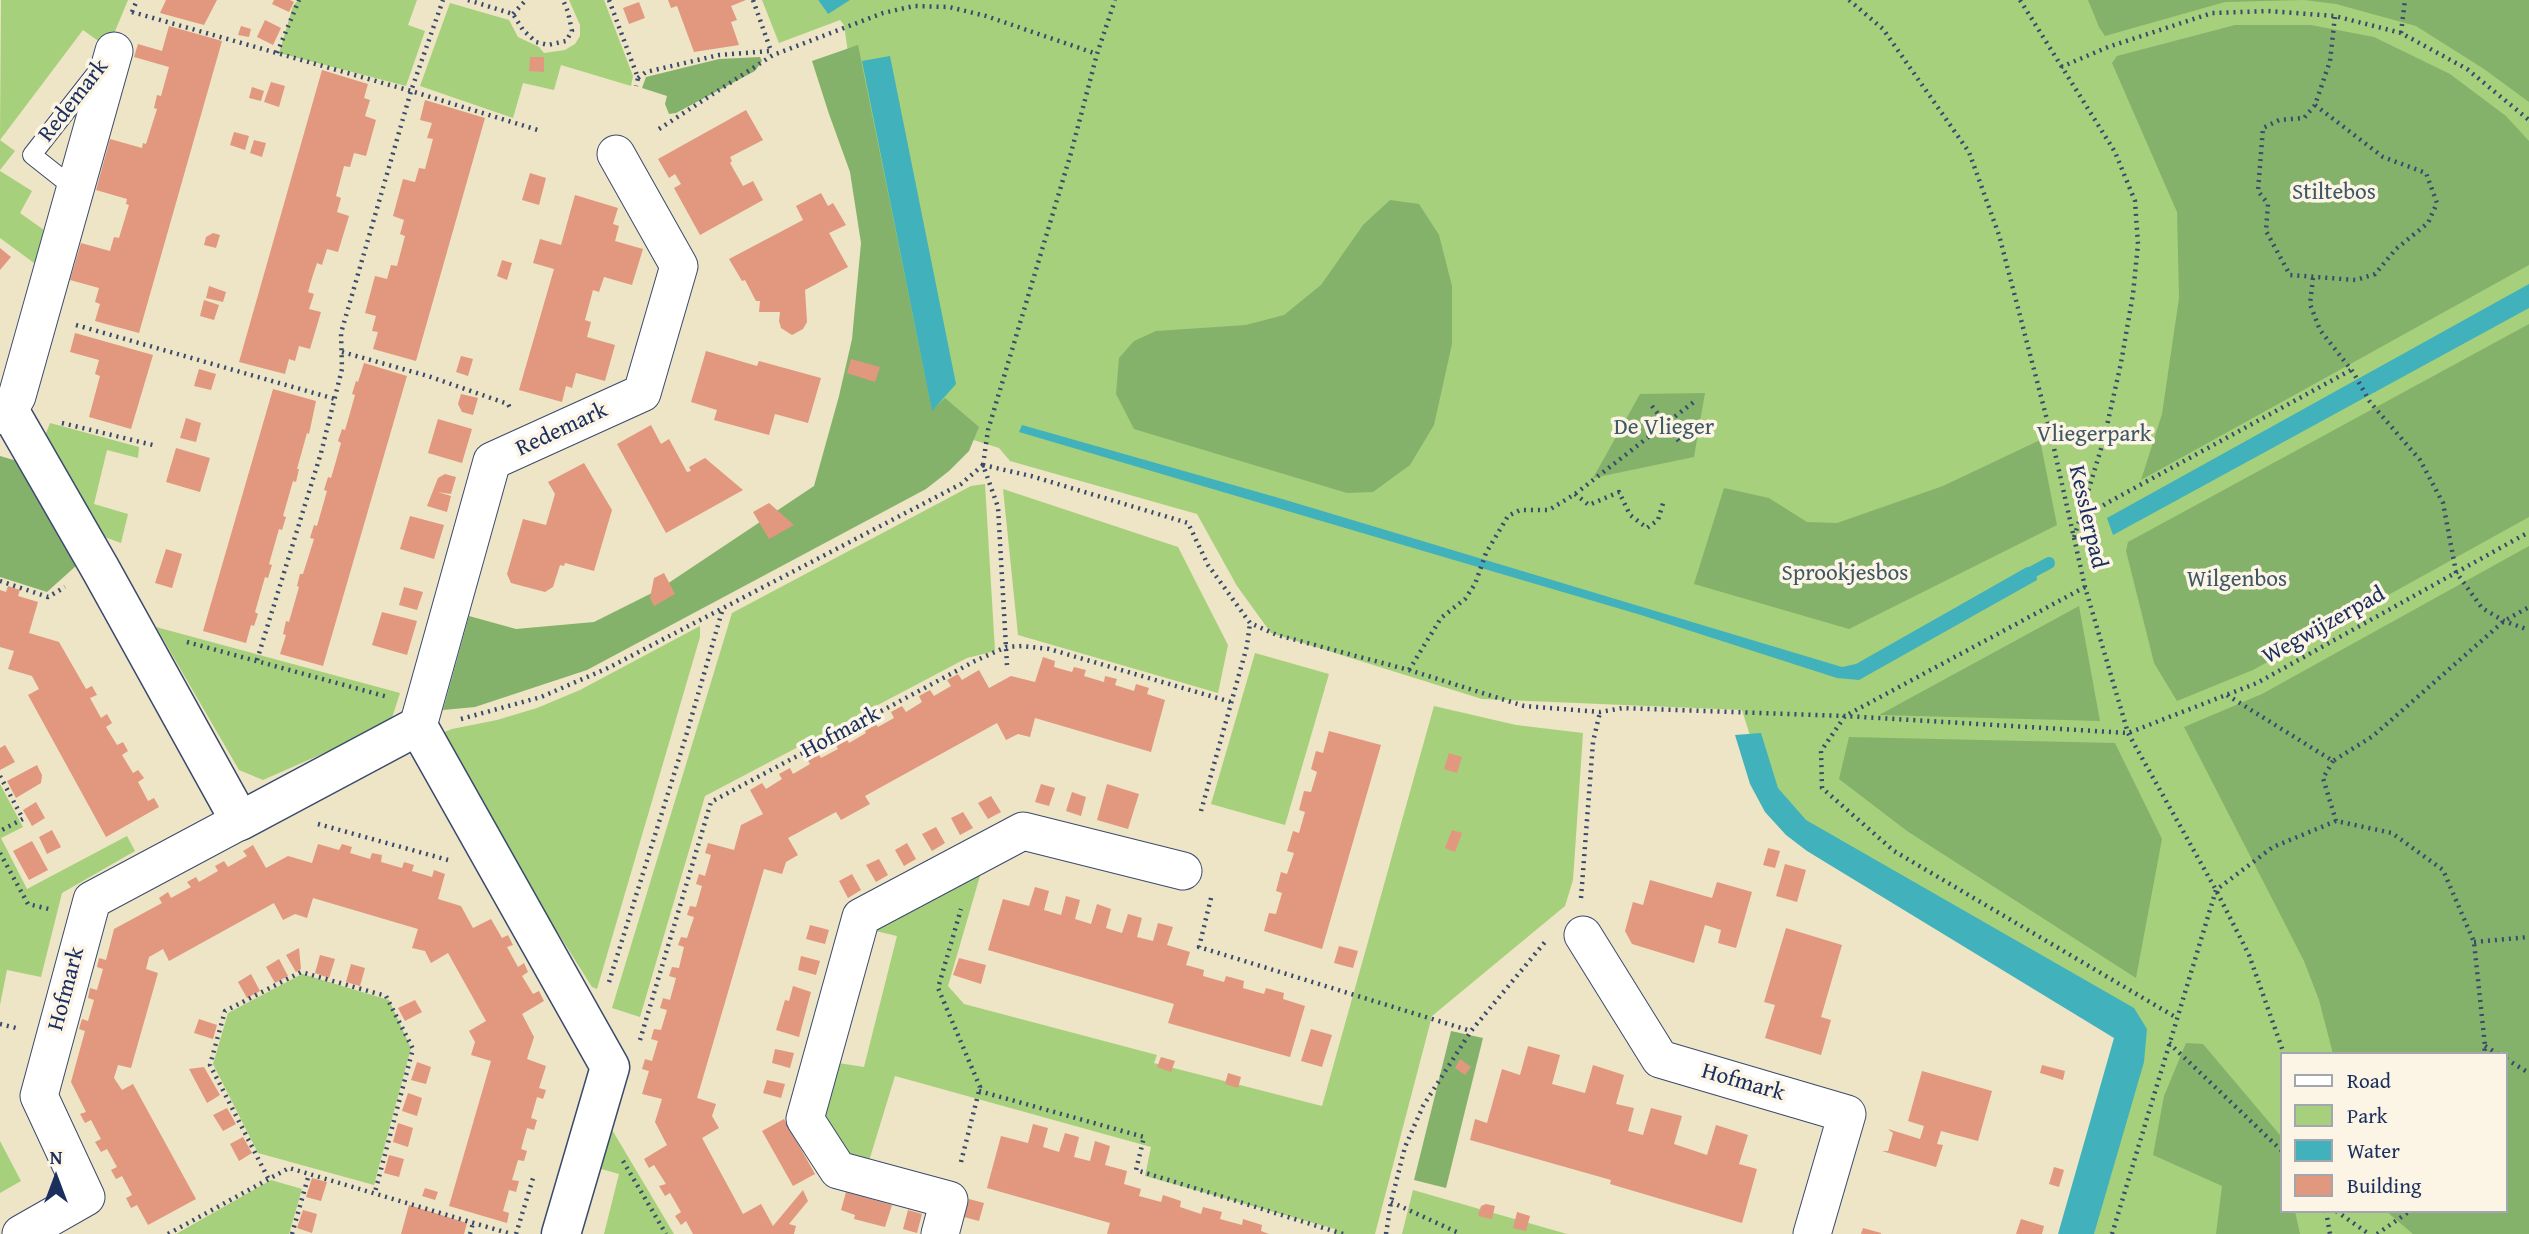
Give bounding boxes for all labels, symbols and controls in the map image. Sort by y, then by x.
street label: Redemark [33,54,115,148]
park label: Stiltebos [2292,179,2376,207]
street label: Redemark [512,397,612,463]
park label: De Vlieger [1614,414,1714,442]
park label: Vliegerpark [2037,421,2151,449]
street label: Kesslerpad [2062,463,2112,571]
park label: Sprookjesbos [1782,560,1908,588]
park label: Wilgenbos [2187,566,2287,594]
street label: Wegwijzerpad [2258,581,2390,671]
street label: Hofmark [797,701,885,765]
street label: Hofmark [43,944,91,1034]
legend [2280,1052,2508,1213]
street label: Hofmark [1698,1058,1788,1108]
text: Road [2347,1065,2391,1096]
text: Park [2347,1100,2388,1131]
text: Water [2347,1135,2400,1166]
north arrow [21,1143,91,1213]
text: N [50,1143,62,1171]
text: Building [2347,1170,2421,1201]

